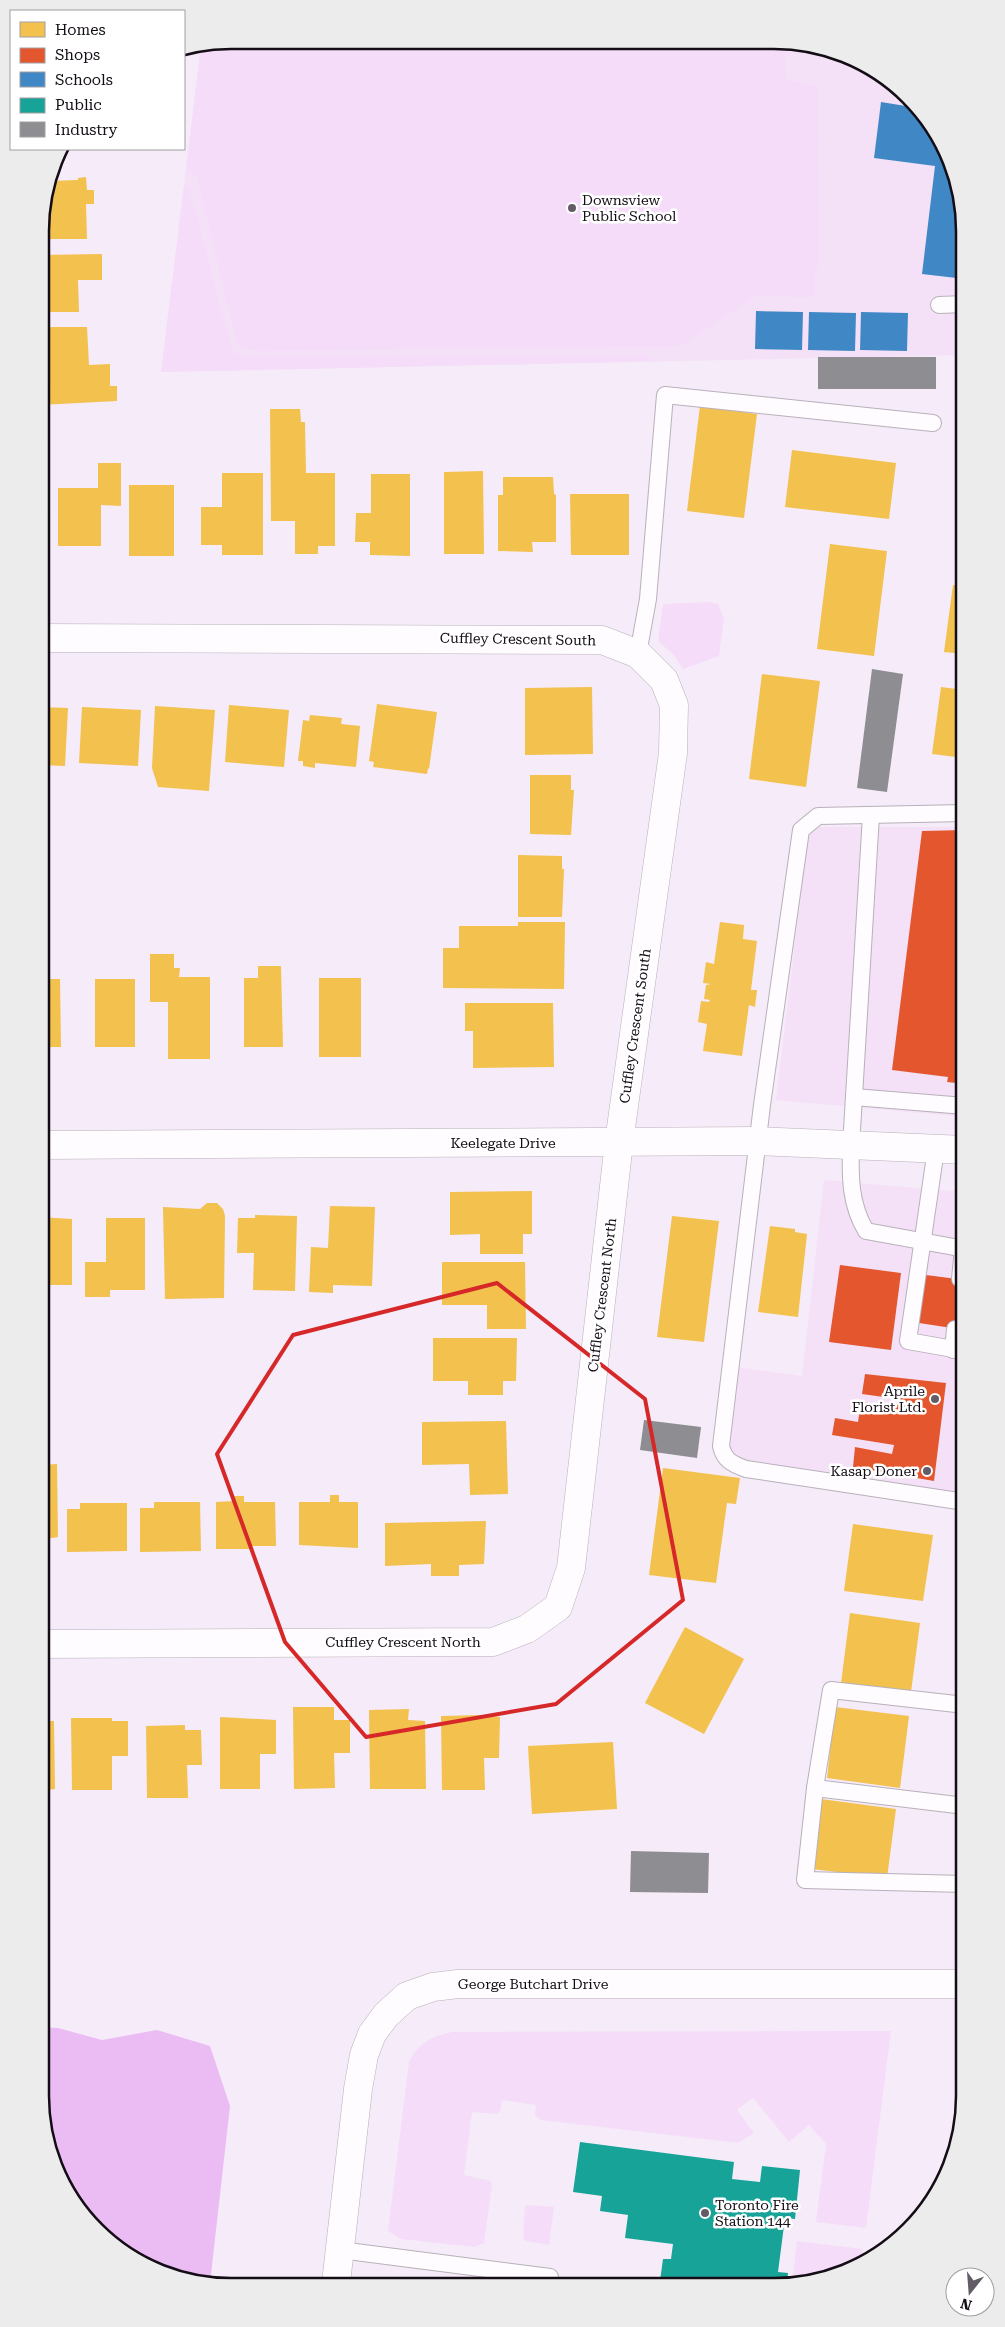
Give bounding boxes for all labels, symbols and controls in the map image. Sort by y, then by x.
legend [10,10,185,150]
text: Homes [55,21,106,39]
text: Shops [55,46,100,64]
text: Schools [55,71,113,89]
text: Public [55,96,102,114]
text: Industry [55,121,117,139]
place label: Downsview Public School [582,192,677,224]
marker: Downsview Public School [566,202,578,214]
street label: Cuffley Crescent South [440,630,596,648]
street label: Cuffley Crescent South [616,948,654,1104]
street label: Keelegate Drive [450,1135,556,1151]
street label: Cuffley Crescent North [585,1217,619,1373]
place label: Aprile Florist Ltd. [852,1383,925,1415]
marker: Aprile Florist Ltd. [929,1393,941,1405]
place label: Kasap Doner [831,1463,917,1479]
marker: Kasap Doner [921,1465,933,1477]
street label: Cuffley Crescent North [325,1634,481,1650]
street label: George Butchart Drive [458,1976,609,1992]
place label: Toronto Fire Station 144 [715,2197,799,2229]
marker: Toronto Fire Station 144 [699,2207,711,2219]
north arrow [945,2267,995,2317]
text: N [958,2295,974,2314]

